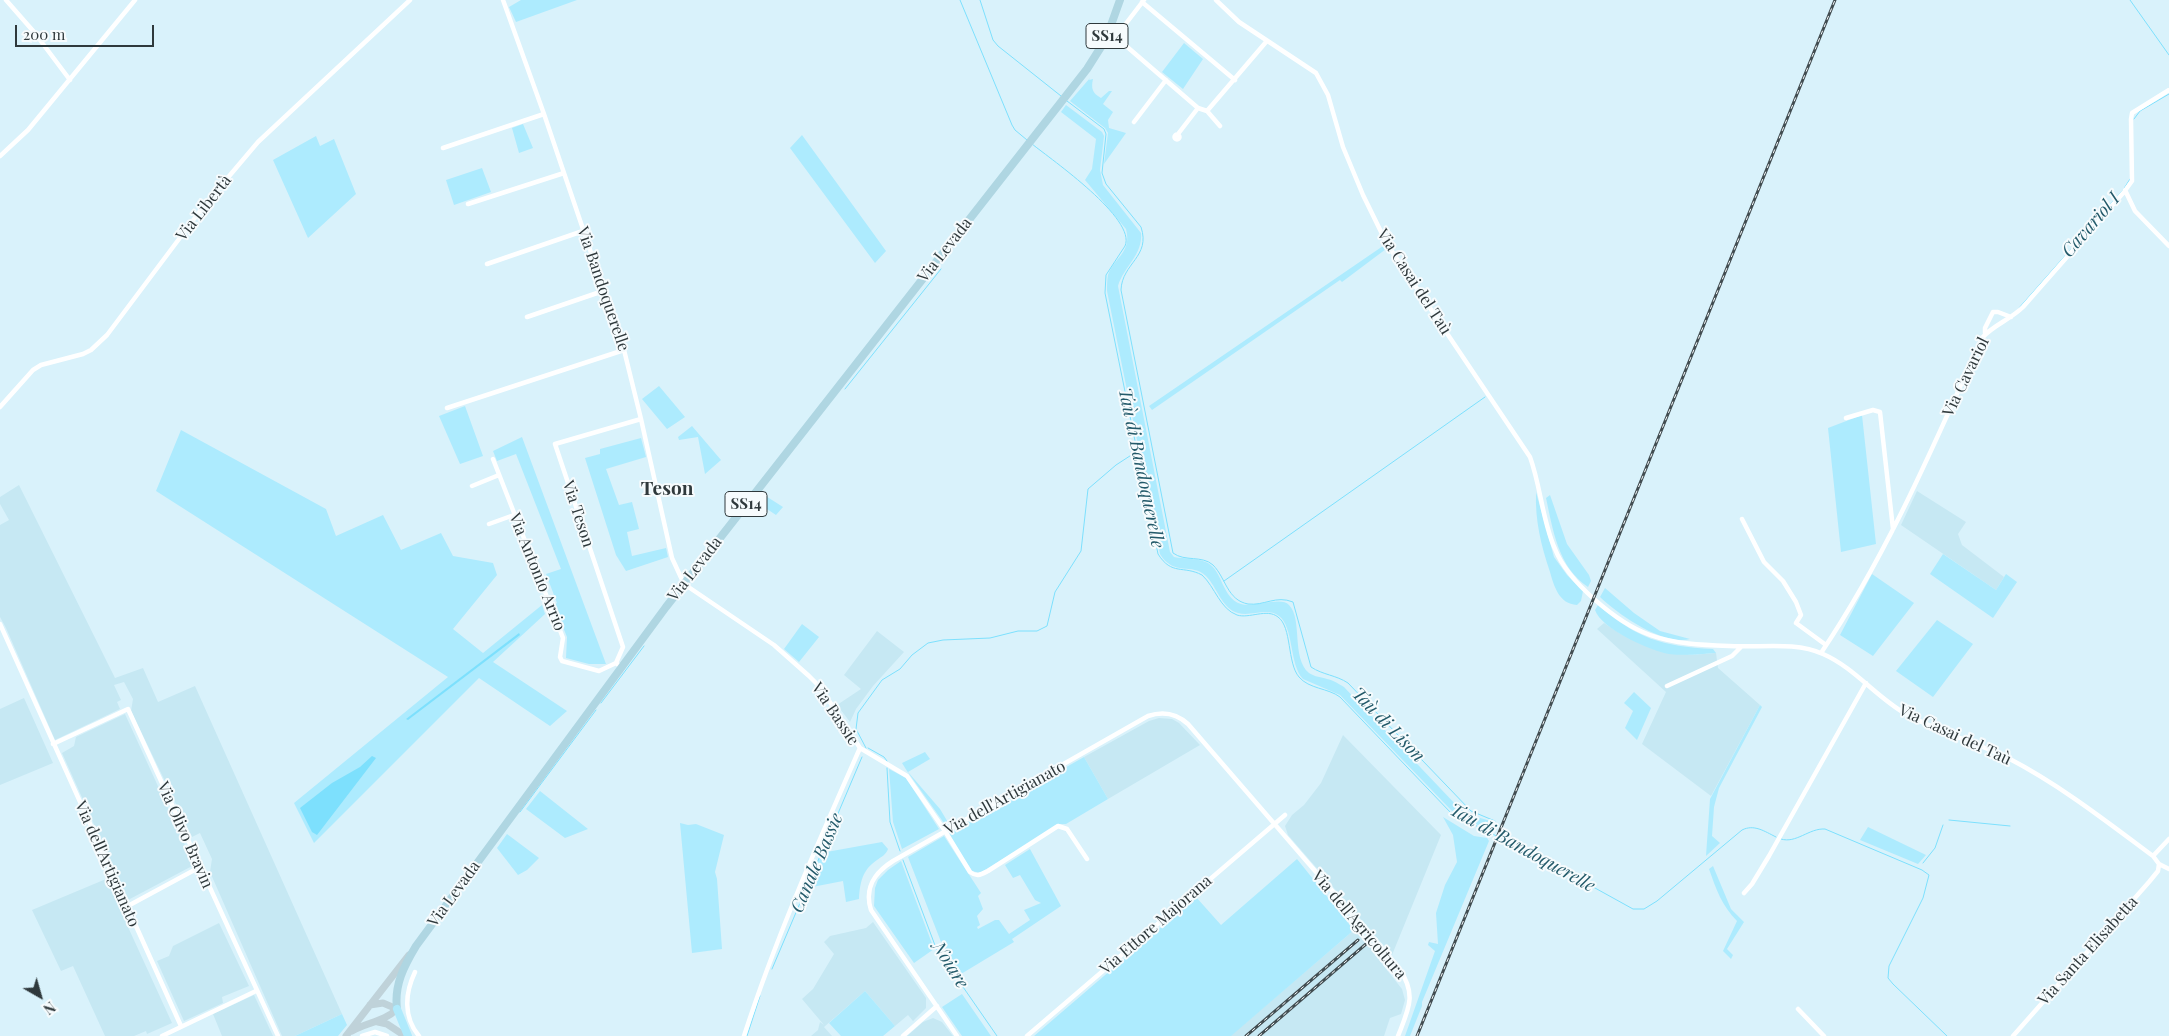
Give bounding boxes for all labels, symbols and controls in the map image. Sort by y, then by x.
scale bar [18,15,156,47]
text: 200 m [23,24,65,44]
road number: SS14 [1086,24,1128,48]
street label: Via Libertà [172,171,236,245]
water label: Cavariol I [2057,188,2125,262]
street label: Via Levada [914,214,976,286]
street label: Via Bandoquerelle [573,224,633,354]
street label: Via Casai del Taù [1373,226,1455,338]
street label: Via Cavariol [1939,334,1993,420]
water label: Taù di Bandoquerelle [1113,386,1169,550]
street label: Via Teson [558,478,598,550]
district label: Teson [641,478,693,500]
road number: SS14 [725,492,767,516]
street label: Via Antonio Arrio [505,510,569,634]
street label: Via Levada [664,533,726,605]
street label: Via Bassie [807,679,863,749]
water label: Taù di Lison [1347,683,1429,767]
street label: Via Casai del Taù [1896,701,2014,769]
street label: Via dell'Artigianato [941,757,1069,839]
street label: Via Olivo Bravin [153,779,217,891]
street label: Via dell'Artigianato [71,798,143,930]
water label: Taù di Bandoquerelle [1445,799,1599,897]
water label: Canale Bassie [786,810,848,916]
street label: Via Levada [424,857,484,931]
street label: Via dell'Agricoltura [1308,867,1410,983]
street label: Via Ettore Majorana [1096,871,1216,979]
street label: Via Santa Elisabetta [2034,893,2142,1009]
water label: Noiare [927,937,973,993]
north arrow [15,971,65,1021]
text: N [40,998,59,1019]

